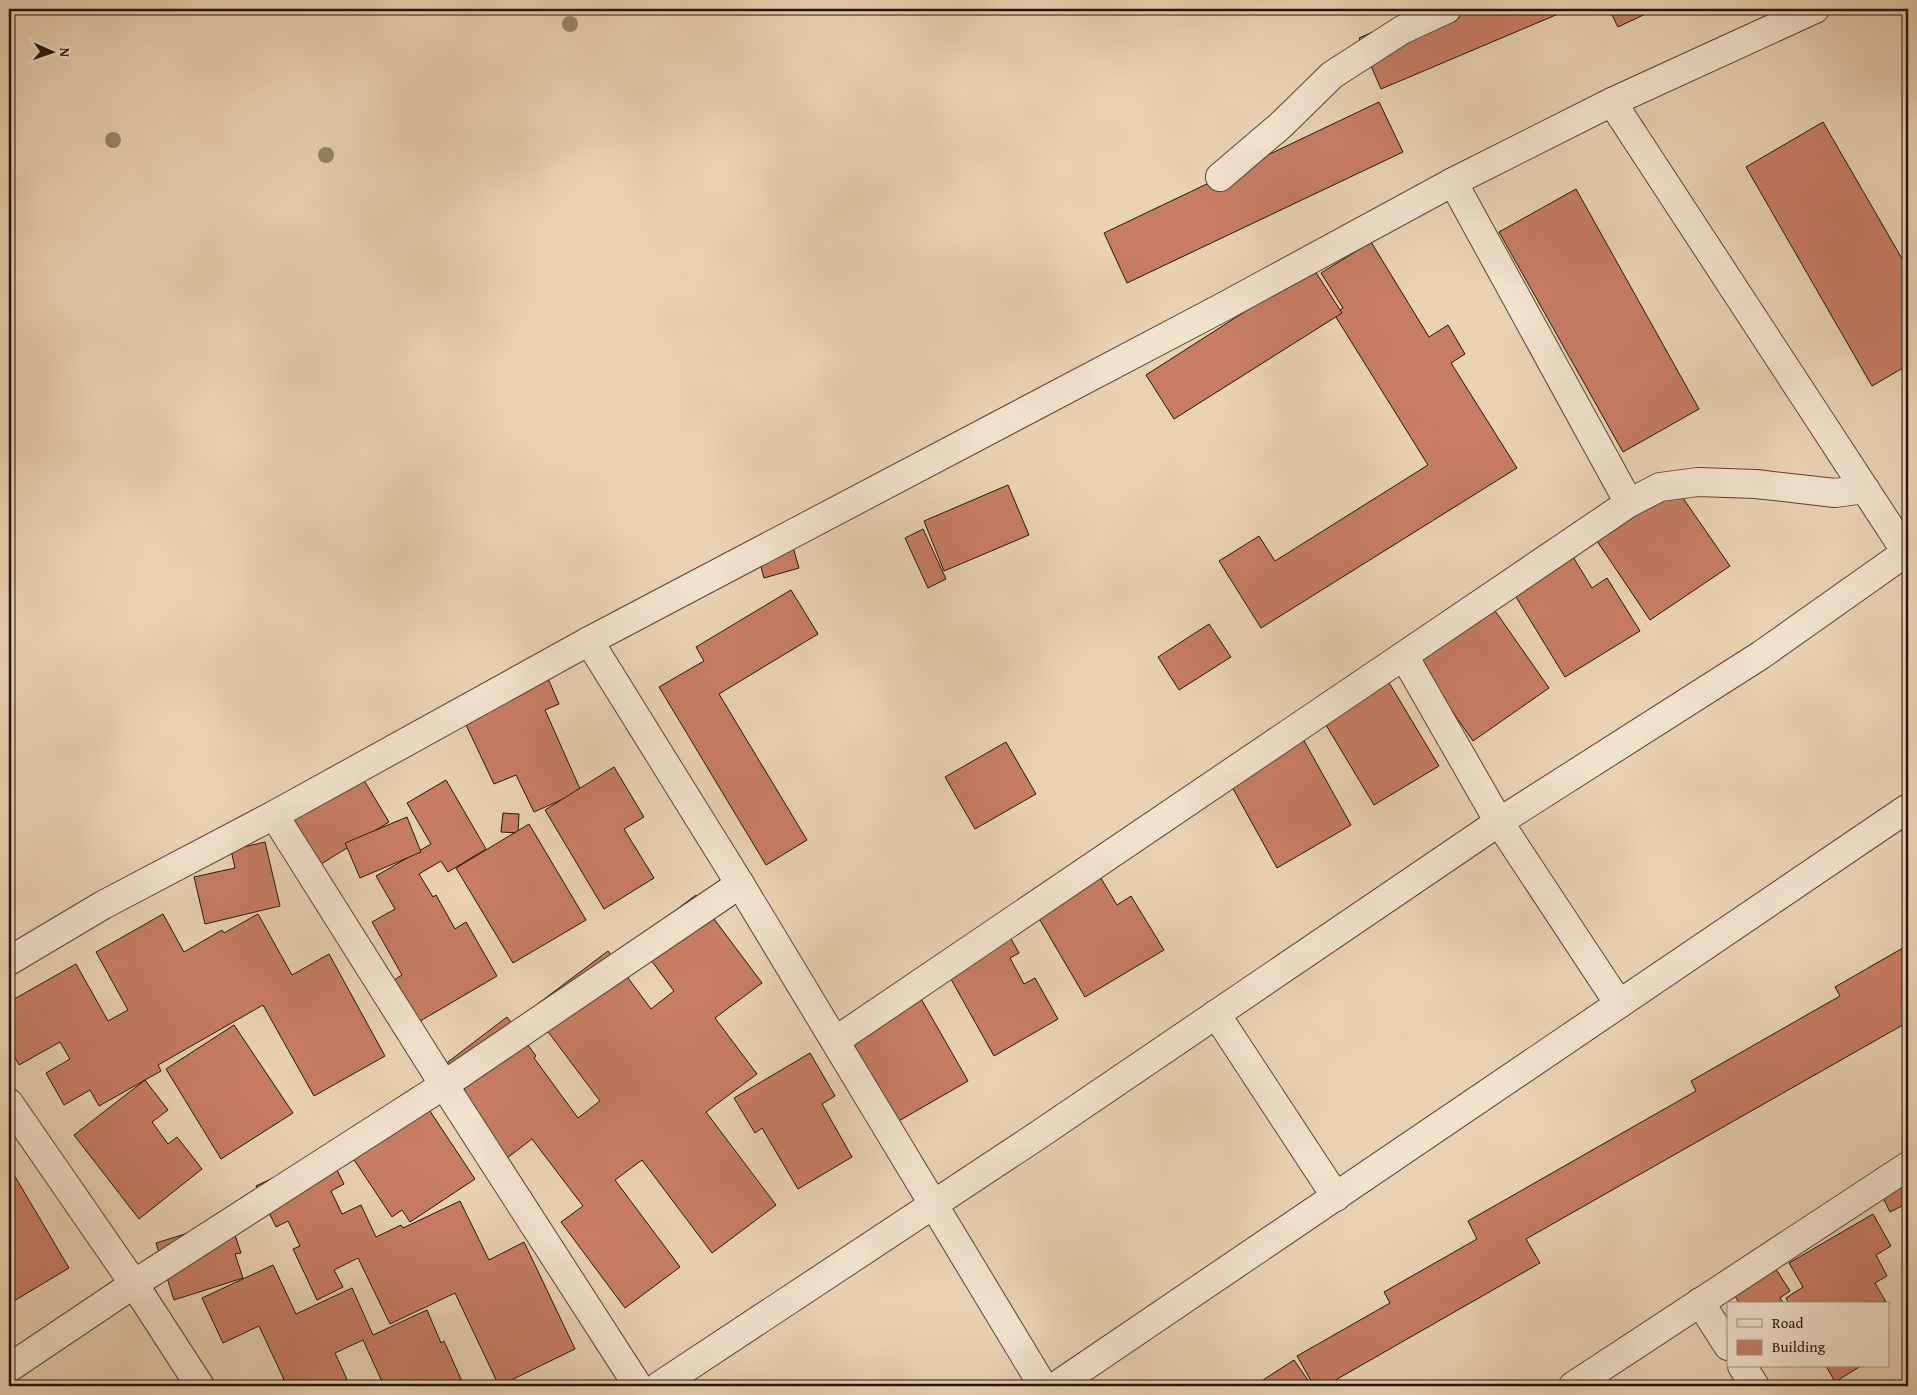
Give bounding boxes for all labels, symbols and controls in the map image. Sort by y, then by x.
north arrow [28,28,78,78]
text: N [55,47,75,58]
legend [1727,1302,1890,1368]
text: Road [1772,1312,1803,1333]
text: Building [1772,1336,1826,1357]

